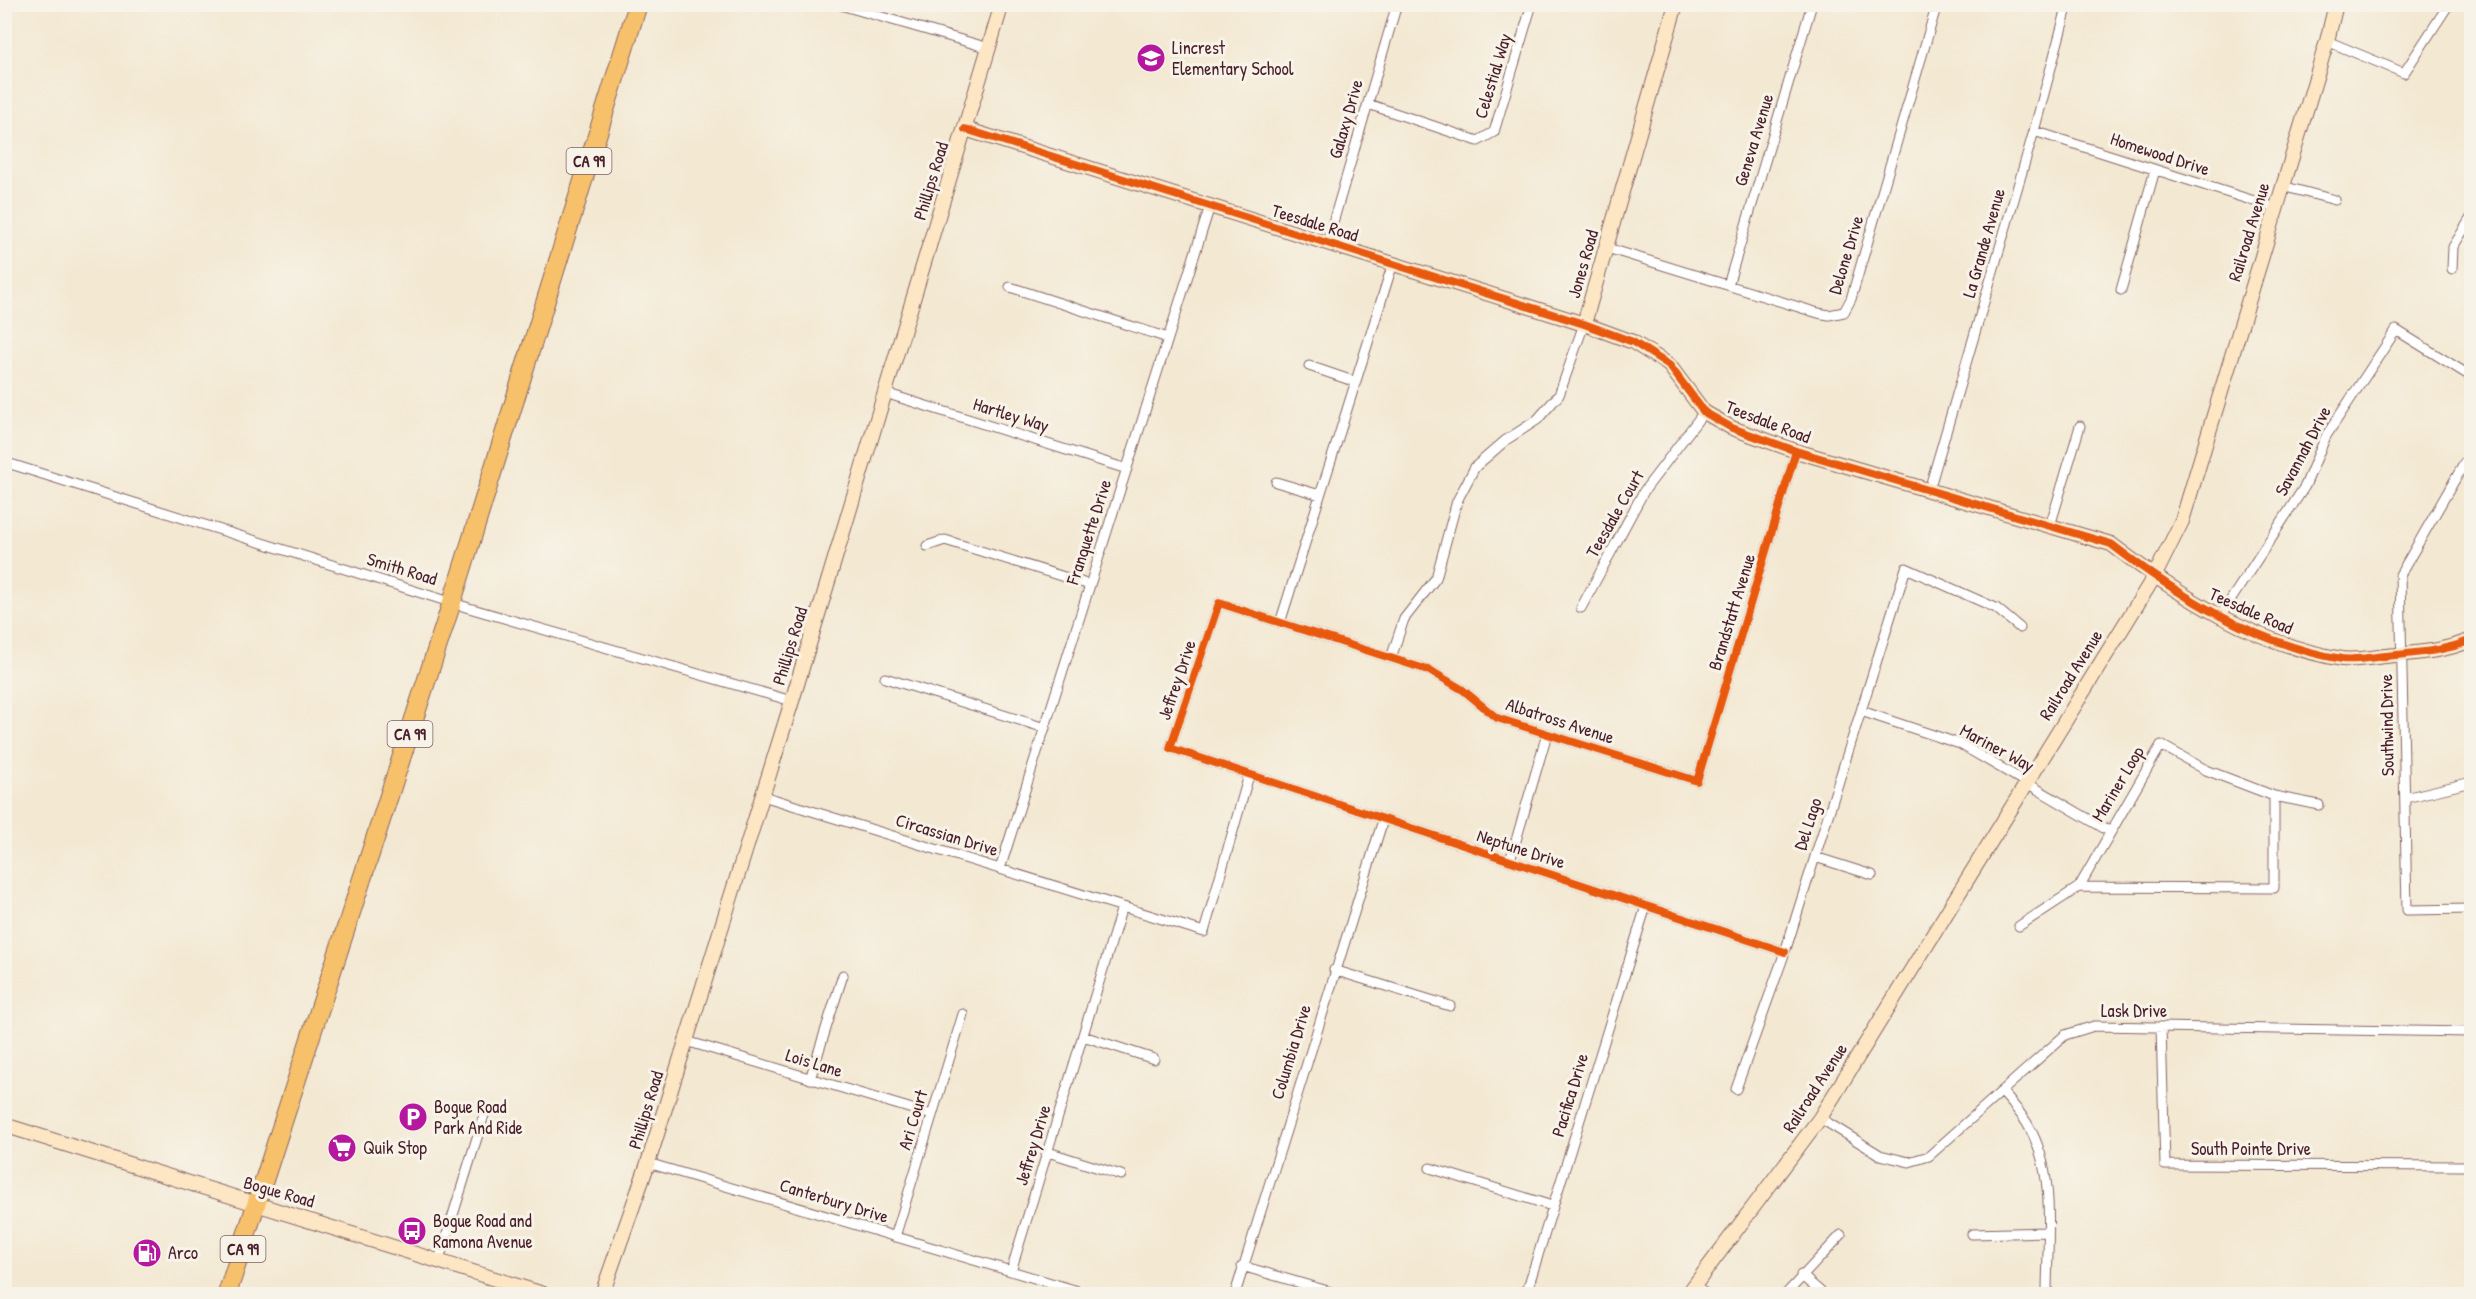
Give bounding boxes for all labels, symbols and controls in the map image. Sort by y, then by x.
street label: Celestial Way [1468,30,1517,122]
place label: Lincrest Elementary School [1172,35,1294,81]
school or university icon: Lincrest Elementary School [1135,42,1167,74]
street label: Galaxy Drive [1322,76,1369,161]
street label: Geneva Avenue [1728,91,1779,189]
street label: Homewood Drive [2107,126,2213,181]
street label: Phillips Road [907,139,954,223]
road number: CA 99 [566,148,612,174]
street label: Railroad Avenue [2222,179,2275,284]
street label: La Grande Avenue [1956,185,2011,300]
street label: Teesdale Road [1269,198,1362,248]
street label: Delone Drive [1822,212,1869,297]
street label: Jones Road [1561,227,1604,301]
street label: Hartley Way [970,391,1052,438]
street label: Teesdale Road [1722,394,1814,449]
street label: Savannah Drive [2268,401,2337,500]
street label: Teesdale Court [1579,465,1650,562]
street label: Franquette Drive [1059,476,1117,589]
street label: Smith Road [364,546,440,591]
street label: Brandstatt Avenue [1702,551,1761,673]
street label: Teesdale Road [2205,581,2297,640]
street label: Phillips Road [766,604,813,688]
street label: Railroad Avenue [2033,625,2108,725]
street label: Jeffrey Drive [1151,637,1202,723]
street label: Southwind Drive [2373,674,2400,776]
street label: Albatross Avenue [1503,691,1617,750]
street label: Mariner Way [1956,718,2039,778]
road number: CA 99 [388,721,432,747]
street label: Mariner Loop [2085,741,2150,826]
street label: Del Lago [1787,794,1828,853]
street label: Circassian Drive [893,807,1001,862]
street label: Neptune Drive [1474,823,1568,874]
street label: Lask Drive [2101,998,2167,1023]
street label: Columbia Drive [1264,1001,1317,1102]
street label: Railroad Avenue [1776,1038,1853,1137]
street label: Lois Lane [783,1042,846,1083]
street label: Pacifica Drive [1545,1050,1594,1140]
street label: Phillips Road [622,1068,669,1152]
street label: Ari Court [892,1086,934,1153]
place label: Bogue Road Park And Ride [434,1094,523,1140]
parking icon: Bogue Road Park And Ride [397,1101,429,1133]
street label: Jeffrey Drive [1008,1102,1057,1188]
supermarket icon: Quik Stop [326,1132,358,1164]
place label: Quik Stop [363,1135,427,1160]
street label: South Pointe Drive [2191,1136,2311,1161]
street label: Bogue Road [241,1170,317,1214]
street label: Canterbury Drive [777,1172,892,1229]
place label: Bogue Road and Ramona Avenue [433,1208,533,1254]
bus stop icon: Bogue Road and Ramona Avenue [396,1215,428,1247]
road number: CA 99 [220,1236,266,1262]
fuel station icon: Arco [131,1237,163,1269]
place label: Arco [168,1240,198,1265]

